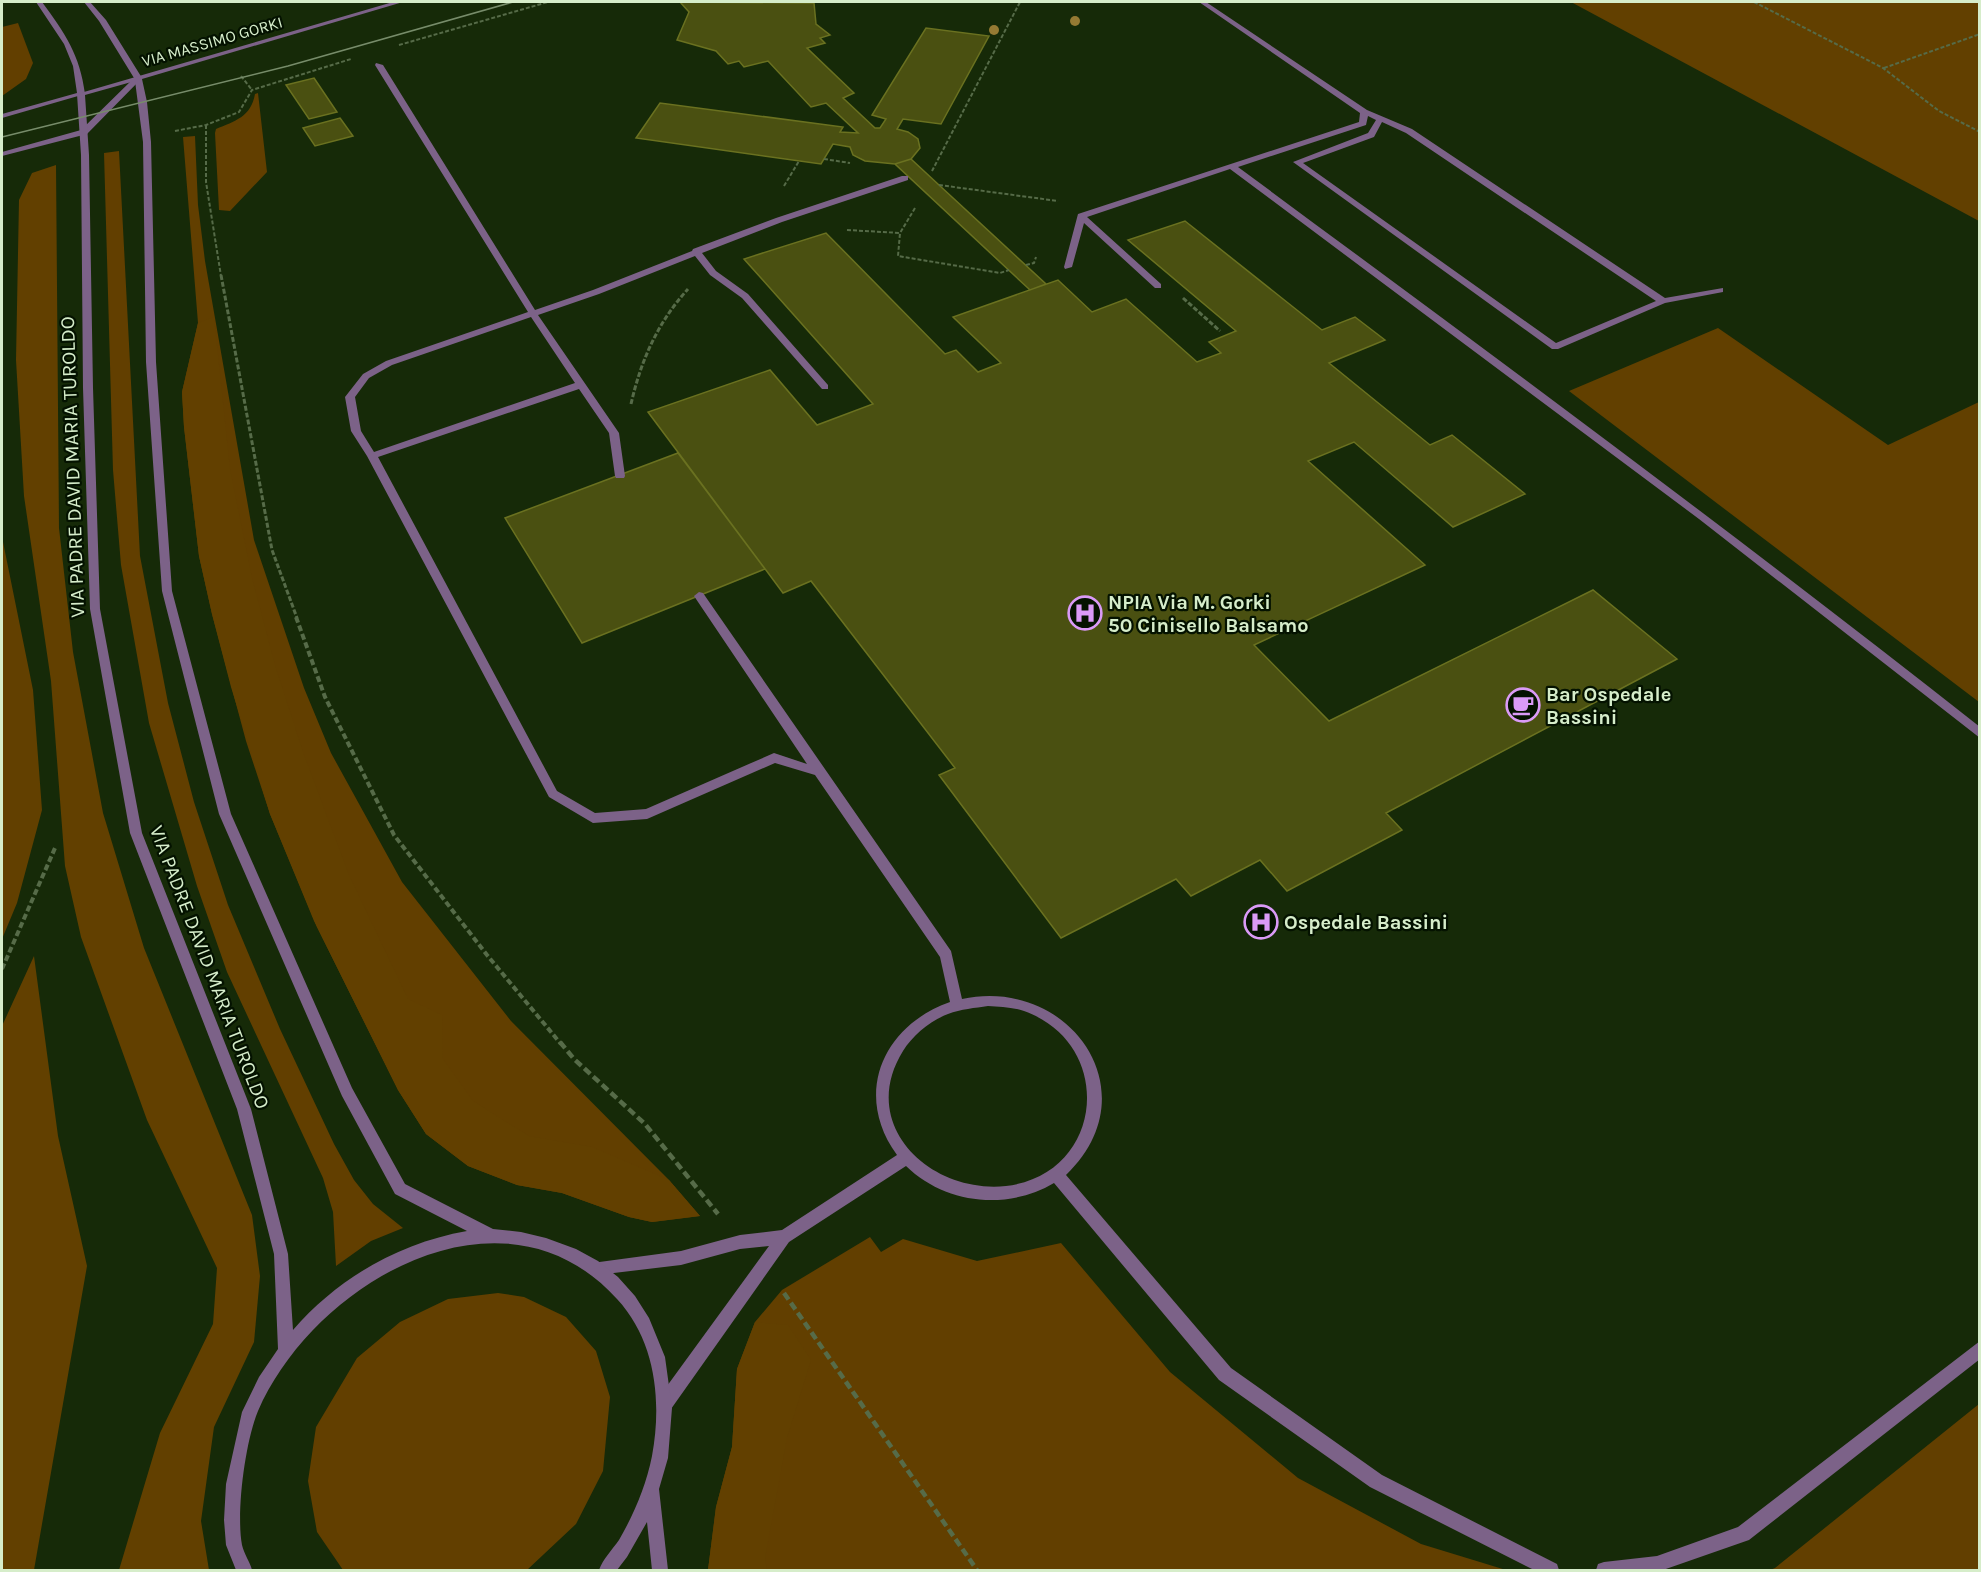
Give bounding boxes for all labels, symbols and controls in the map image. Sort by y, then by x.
street label: VIA MASSIMO GORKI [140,12,285,71]
street label: VIA PADRE DAVID MARIA TUROLDO [56,316,89,618]
place label: NPIA Via M. Gorki 50 Cinisello Balsamo [1108,591,1309,637]
hospital icon: NPIA Via M. Gorki 50 Cinisello Balsamo [1067,595,1103,631]
place label: Bar Ospedale Bassini [1546,683,1671,729]
cafe icon: Bar Ospedale Bassini [1505,687,1541,723]
street label: VIA PADRE DAVID MARIA TUROLDO [145,822,274,1112]
hospital icon: Ospedale Bassini [1243,904,1279,940]
place label: Ospedale Bassini [1284,911,1448,934]

